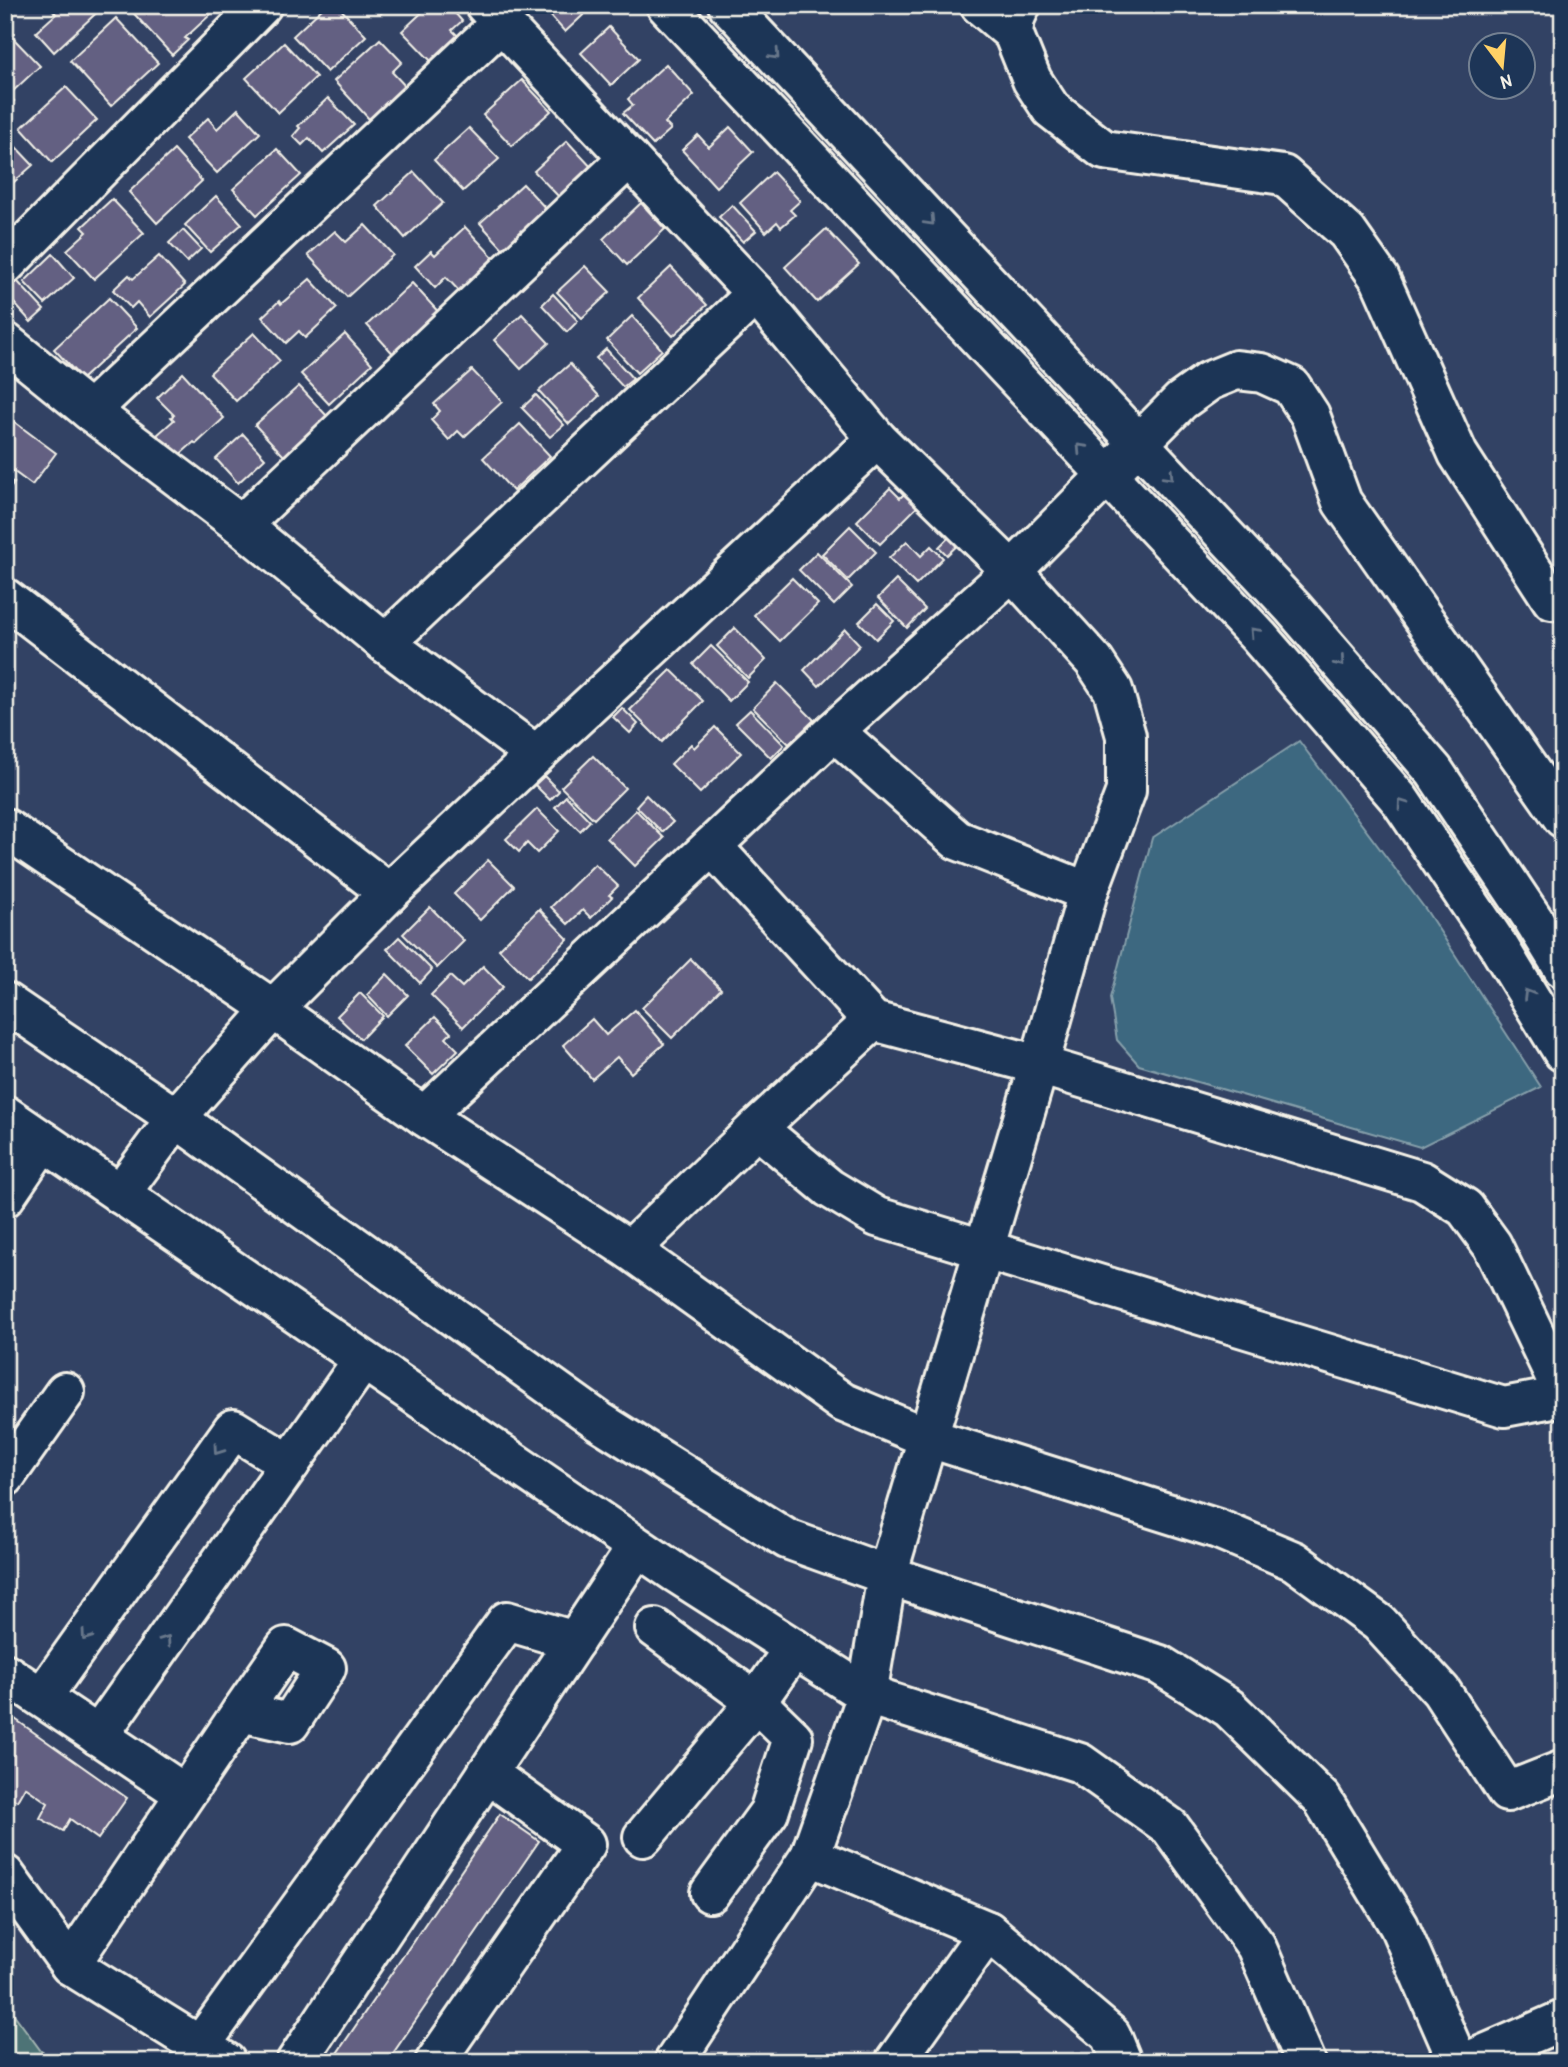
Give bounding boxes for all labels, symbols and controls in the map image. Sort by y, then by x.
north arrow [1466,32,1536,102]
one-way arrow [766,47,779,60]
text: N [1498,68,1515,96]
one-way arrow [922,213,935,226]
one-way arrow [1076,444,1089,457]
one-way arrow [1161,468,1174,481]
one-way arrow [1249,627,1262,640]
one-way arrow [1332,654,1344,667]
one-way arrow [1398,799,1410,812]
one-way arrow [1523,988,1536,1001]
one-way arrow [214,1442,226,1455]
one-way arrow [82,1628,94,1641]
one-way arrow [158,1635,170,1648]

